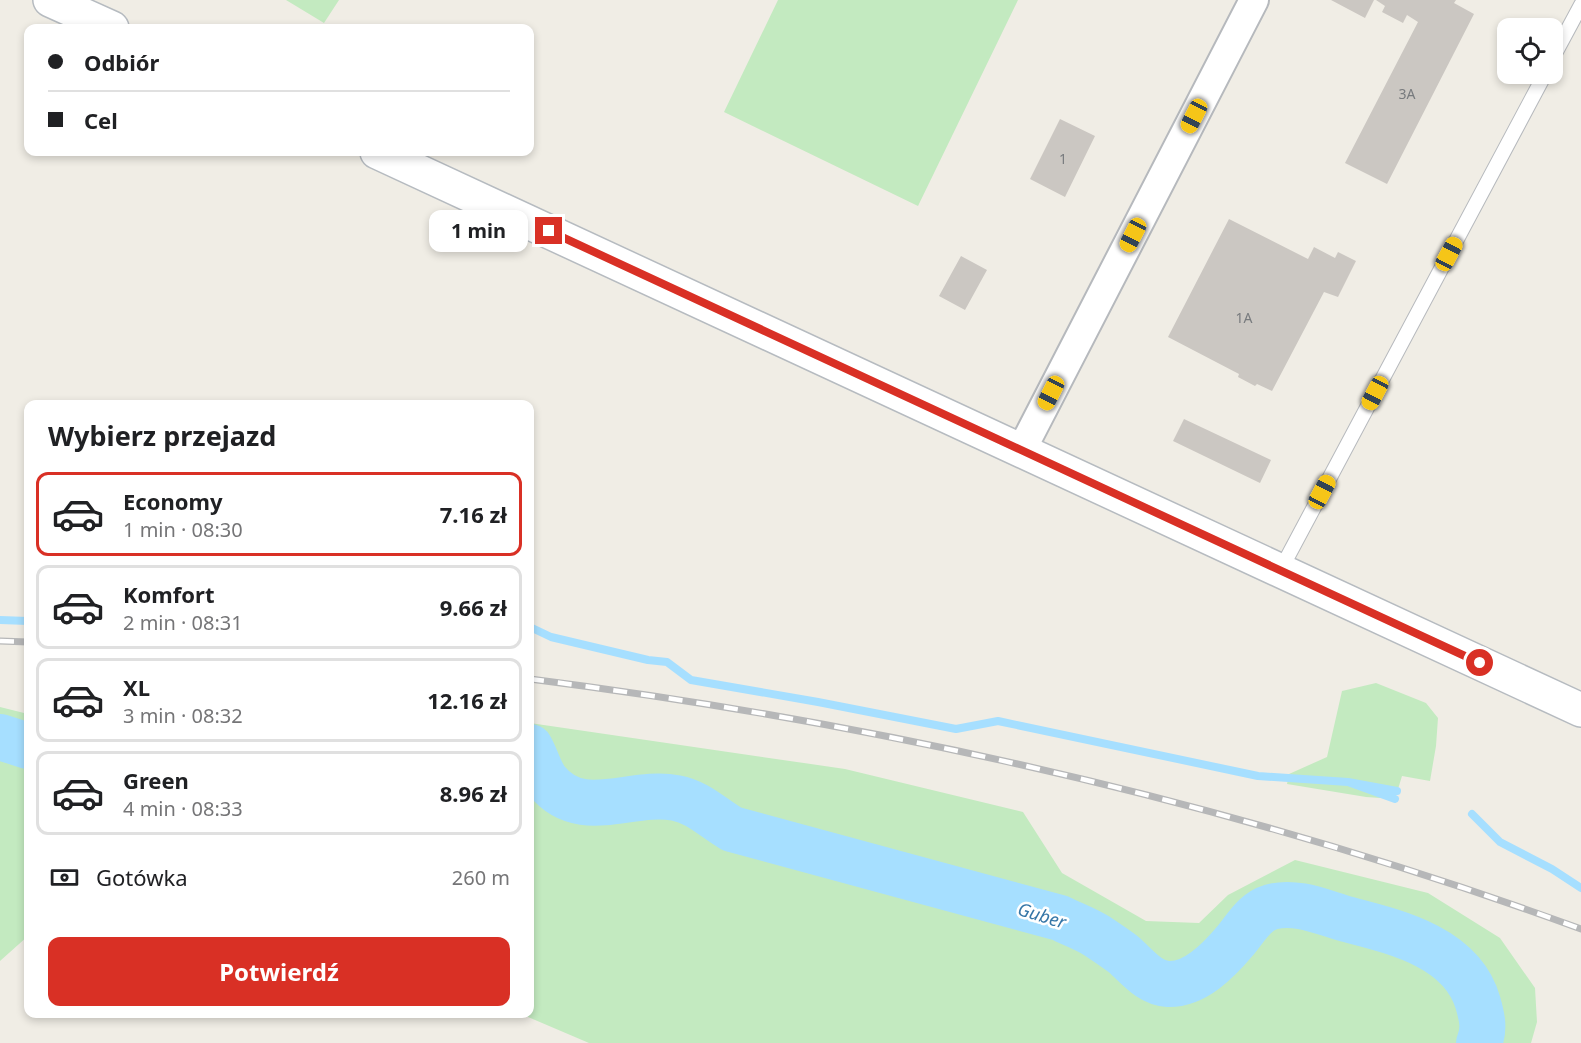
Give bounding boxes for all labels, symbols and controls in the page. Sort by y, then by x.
map controls [1497,18,1563,84]
button: locate [1497,18,1563,84]
text: Odbiór [84,47,159,77]
house number: 3A [1399,84,1416,103]
car [1178,96,1210,136]
text: Cel [84,105,118,135]
house number: 1 [1059,149,1067,168]
callout: 1 min [429,210,528,252]
car [1117,215,1149,255]
text: 1 min [451,217,506,244]
route end [535,217,562,244]
car [1433,234,1465,274]
house number: 1A [1236,308,1253,327]
car [1035,373,1067,413]
car [1359,373,1391,413]
text: Wybierz przejazd [48,417,276,454]
car [1306,472,1338,512]
text: Economy [123,486,222,516]
icon: car [51,487,105,541]
text: 7.16 zł [440,499,507,529]
text: 1 min · 08:30 [123,516,243,543]
text: Komfort [123,579,214,609]
icon: car [51,580,105,634]
text: 9.66 zł [440,592,507,622]
text: 2 min · 08:31 [123,609,243,636]
route start [1466,649,1493,676]
text: XL [123,672,150,702]
icon: car [51,673,105,727]
text: 12.16 zł [427,685,507,715]
text: 3 min · 08:32 [123,702,243,729]
text: Green [123,765,189,795]
icon: car [51,766,105,820]
text: 8.96 zł [440,778,507,808]
text: 4 min · 08:33 [123,795,243,822]
icon: cash [48,861,81,894]
text: Gotówka [96,862,188,892]
text: 260 m [452,864,510,891]
water label: Guber [1015,896,1070,934]
button: Potwierdź [48,937,510,1006]

